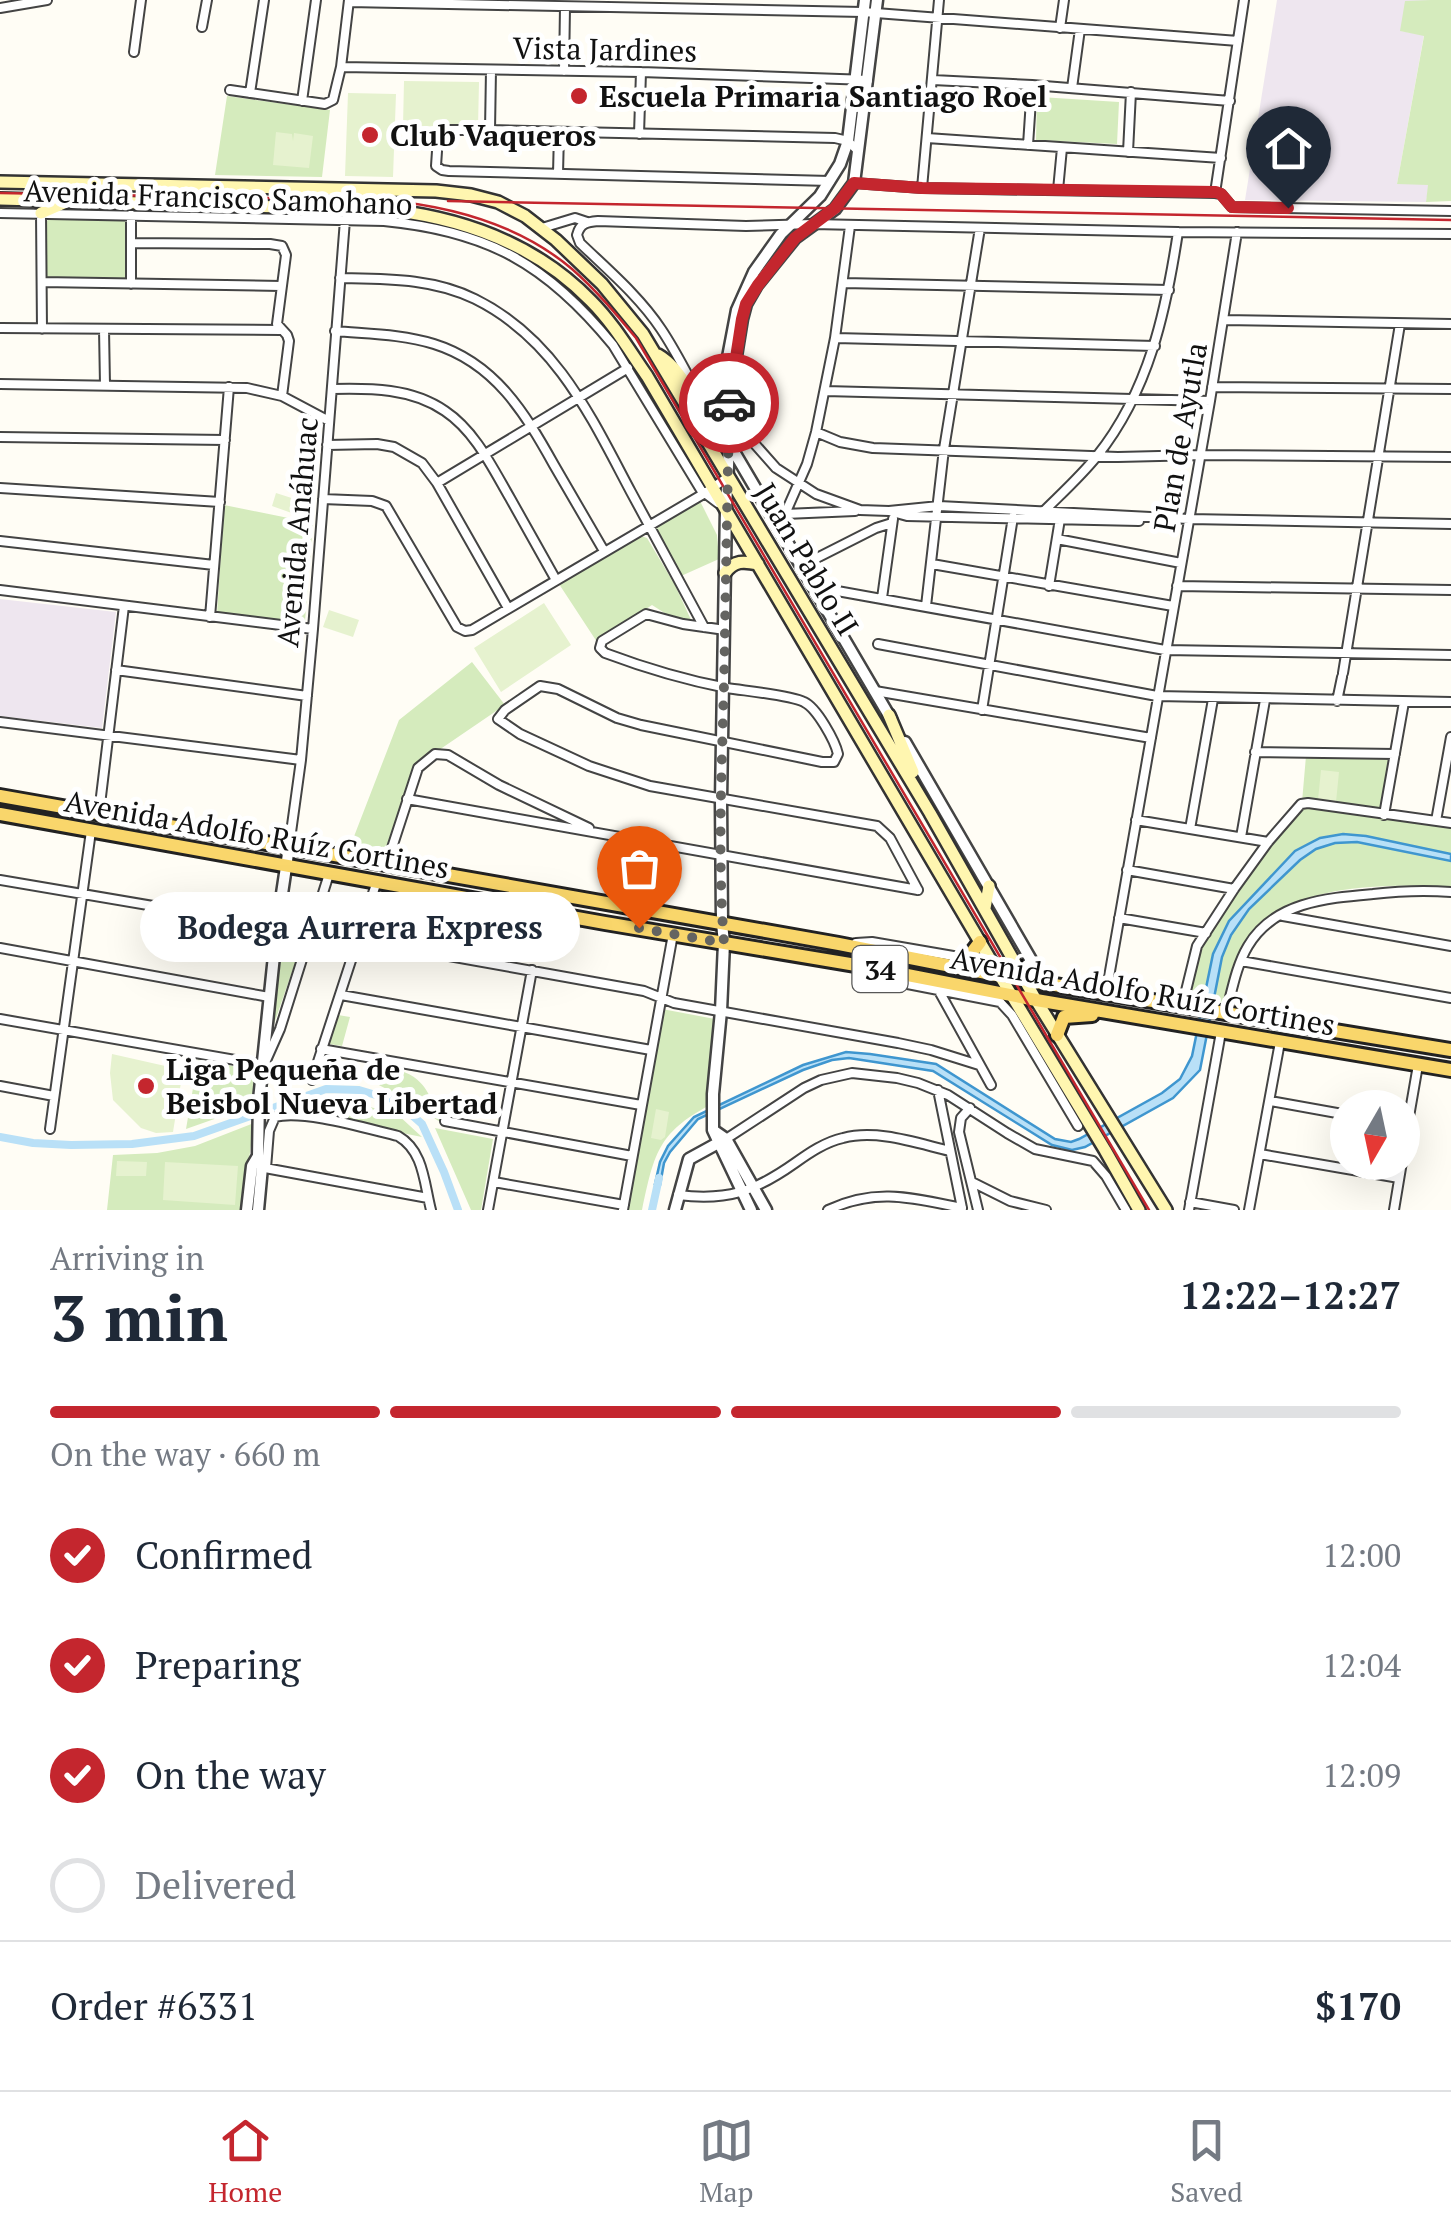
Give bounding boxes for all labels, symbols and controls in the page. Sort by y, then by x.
street label: Vista Jardines [512,27,698,71]
place label: Escuela Primaria Santiago Roel [599,76,1047,116]
marker: Escuela Primaria Santiago Roel [568,85,590,107]
pin [1246,106,1331,209]
place label: Club Vaqueros [390,115,596,155]
icon: home [1261,121,1316,176]
marker: Club Vaqueros [359,124,381,146]
street label: Avenida Francisco Samohano [23,170,413,224]
street label: Plan de Ayutla [1144,339,1216,535]
courier [679,353,779,453]
icon: car [702,376,757,431]
street label: Avenida Anáhuac [267,415,327,649]
street label: Juan Pablo II [746,475,868,643]
street label: Avenida Adolfo Ruíz Cortines [62,780,452,888]
pin [597,826,682,929]
icon: bag [612,841,667,896]
callout: Bodega Aurrera Express [139,893,579,963]
text: Bodega Aurrera Express [177,906,543,948]
street label: Avenida Adolfo Ruíz Cortines [948,937,1338,1045]
road number: 34 [852,946,908,992]
place label: Liga Pequeña de Beisbol Nueva Libertad [166,1049,497,1123]
marker: Liga Pequeña de Beisbol Nueva Libertad [135,1075,157,1097]
north arrow [1330,1090,1420,1180]
map controls [1330,1090,1420,1180]
text: Arriving in [50,1237,204,1279]
text: 12:22–12:27 [1179,1270,1401,1320]
text: 3 min [50,1273,228,1360]
text: On the way · 660 m [50,1433,320,1475]
icon: check [50,1528,105,1583]
text: Confirmed [135,1530,313,1580]
text: 12:00 [1322,1534,1401,1576]
icon: check [50,1638,105,1693]
text: Preparing [135,1640,301,1690]
text: 12:04 [1322,1644,1401,1686]
icon: check [50,1748,105,1803]
text: On the way [135,1750,326,1800]
text: 12:09 [1322,1754,1401,1796]
text: Delivered [135,1860,296,1910]
text: Order #6331 [50,1981,258,2031]
text: $170 [1315,1981,1401,2031]
tab: Home [208,2113,282,2210]
tab: Map [699,2113,754,2210]
tab: Saved [1170,2113,1243,2210]

